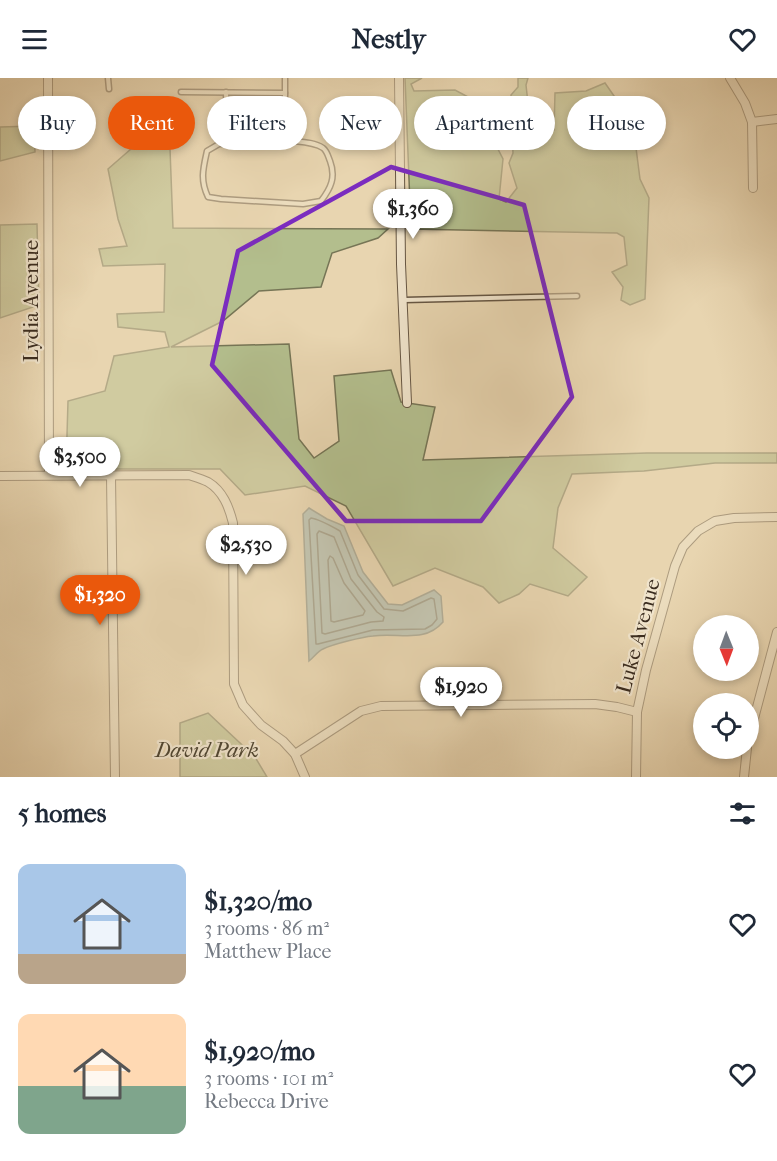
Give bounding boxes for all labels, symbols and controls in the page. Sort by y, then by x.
icon: menu [18,23,51,56]
text: Nestly [351,23,426,55]
icon: heart [726,23,759,56]
chip: Buy [18,96,96,150]
chip: Rent [108,96,195,150]
chip: Filters [207,96,307,150]
chip: New [319,96,402,150]
chip: Apartment [414,96,555,150]
chip: House [567,96,666,150]
pin: $1,360 [364,189,462,240]
text: $1,360 [387,197,439,220]
street label: Lydia Avenue [19,240,43,362]
pin: $3,500 [31,437,129,488]
text: $3,500 [53,445,107,468]
pin: $2,530 [197,525,295,576]
text: $2,530 [220,533,272,556]
pin: $1,320 [51,575,149,626]
street label: Luke Avenue [611,576,665,696]
text: $1,320 [74,583,126,606]
north arrow [693,615,759,681]
map controls [693,615,759,759]
pin: $1,920 [412,667,510,718]
text: $1,920 [434,675,488,698]
button: locate [693,693,759,759]
park label: David Park [153,738,259,762]
icon: filters [726,797,759,830]
text: 5 homes [18,798,106,829]
text: $1,320/mo [204,886,312,917]
icon: home [66,888,138,960]
icon: heart [726,908,759,941]
text: 3 rooms · 86 m² [204,917,329,940]
text: Matthew Place [204,940,331,963]
text: $1,920/mo [204,1036,315,1067]
icon: home [66,1038,138,1110]
icon: heart [726,1058,759,1091]
text: 3 rooms · 101 m² [204,1067,333,1090]
text: Rebecca Drive [204,1090,329,1113]

